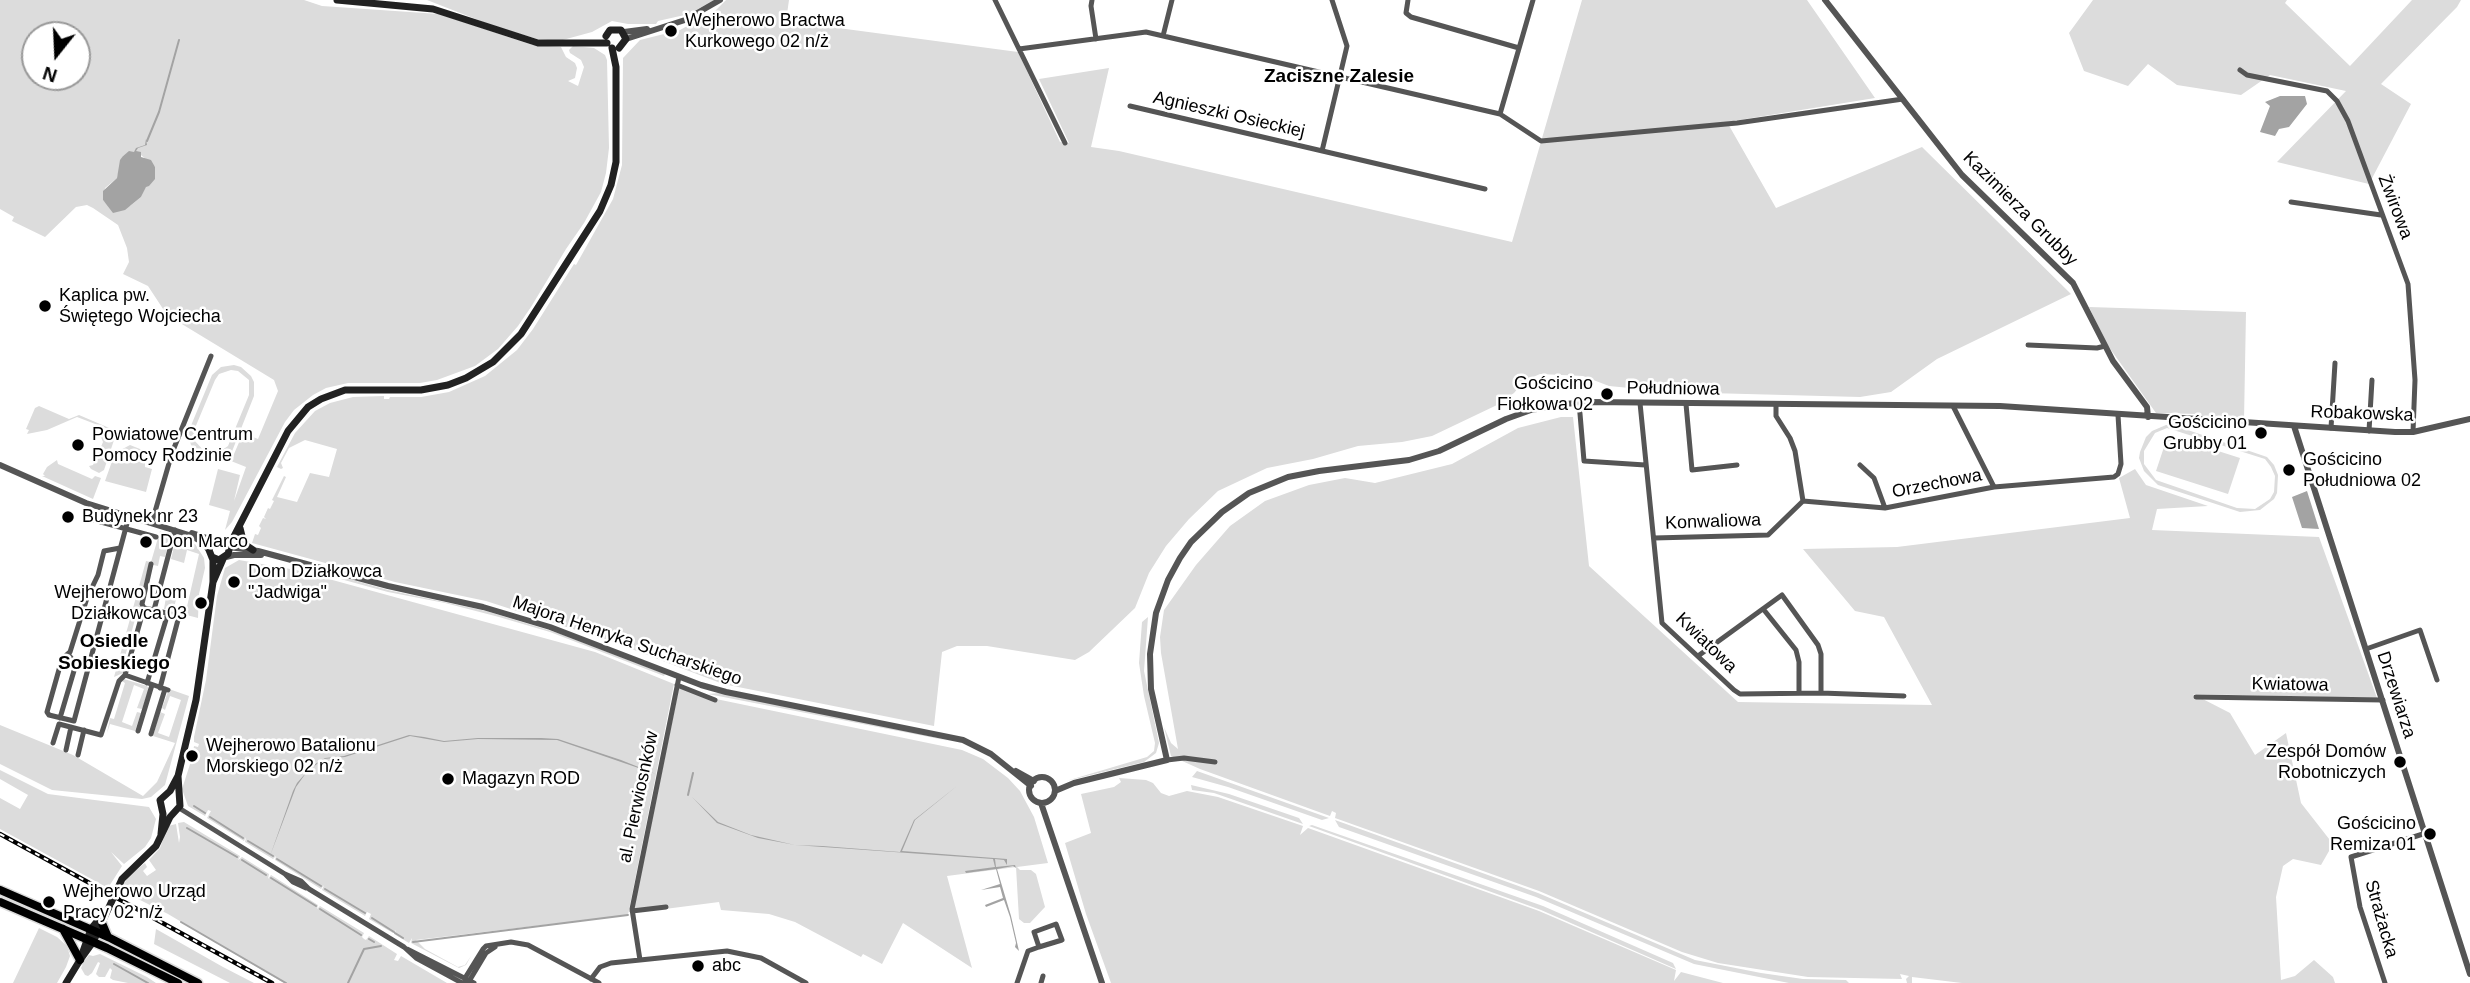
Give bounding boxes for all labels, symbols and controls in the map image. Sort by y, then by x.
place label: Wejherowo Bractwa Kurkowego 02 n/ż [685,10,845,52]
north arrow [21,21,91,91]
marker: Wejherowo Bractwa Kurkowego 02 n/ż [663,23,679,39]
text: N [40,62,60,87]
district label: Zaciszne Zalesie [1264,66,1414,88]
street label: Agnieszki Osieckiej [1151,87,1307,143]
street label: Kazimierza Grubby [1958,147,2082,271]
street label: Żwirowa [2373,172,2417,242]
place label: Kaplica pw. Świętego Wojciecha [59,285,221,328]
marker: Kaplica pw. Świętego Wojciecha [37,298,53,314]
place label: Gościcino Fiołkowa 02 [1497,373,1593,416]
street label: Południowa [1626,377,1720,401]
marker: Gościcino Fiołkowa 02 [1599,386,1615,402]
street label: Robakowska [2310,401,2414,427]
place label: Gościcino Grubby 01 [2163,412,2247,454]
place label: Powiatowe Centrum Pomocy Rodzinie [92,424,253,466]
marker: Gościcino Grubby 01 [2253,425,2269,441]
marker: Powiatowe Centrum Pomocy Rodzinie [70,437,86,453]
place label: Gościcino Południowa 02 [2303,449,2421,491]
marker: Gościcino Południowa 02 [2281,462,2297,478]
street label: Orzechowa [1890,465,1984,503]
place label: Budynek nr 23 [82,506,198,528]
marker: Budynek nr 23 [60,509,76,525]
street label: Konwaliowa [1665,510,1761,534]
place label: Don Marco [160,531,248,553]
marker: Don Marco [138,534,154,550]
place label: Dom Działkowca "Jadwiga" [248,561,382,604]
marker: Dom Działkowca "Jadwiga" [226,574,242,590]
place label: Wejherowo Dom Działkowca 03 [54,582,187,624]
street label: Majora Henryka Sucharskiego [509,592,745,690]
marker: Wejherowo Dom Działkowca 03 [193,595,209,611]
street label: Kwiatowa [1671,608,1741,678]
district label: Osiedle Sobieskiego [58,631,170,675]
street label: Drzewiarza [2372,649,2420,741]
street label: Kwiatowa [2251,674,2329,696]
street label: al. Pierwiosnków [615,729,663,865]
place label: Wejherowo Batalionu Morskiego 02 n/ż [206,735,376,778]
place label: Zespół Domów Robotniczych [2266,741,2386,784]
marker: Wejherowo Batalionu Morskiego 02 n/ż [184,748,200,764]
marker: Zespół Domów Robotniczych [2392,754,2408,770]
place label: Magazyn ROD [462,768,580,790]
marker: Magazyn ROD [440,771,456,787]
place label: Gościcino Remiza 01 [2330,813,2416,856]
marker: Gościcino Remiza 01 [2422,826,2438,842]
street label: Strażacka [2360,878,2402,960]
place label: Wejherowo Urząd Pracy 02 n/ż [63,881,206,924]
marker: Wejherowo Urząd Pracy 02 n/ż [41,894,57,910]
place label: abc [712,955,741,977]
marker: abc [690,958,706,974]

